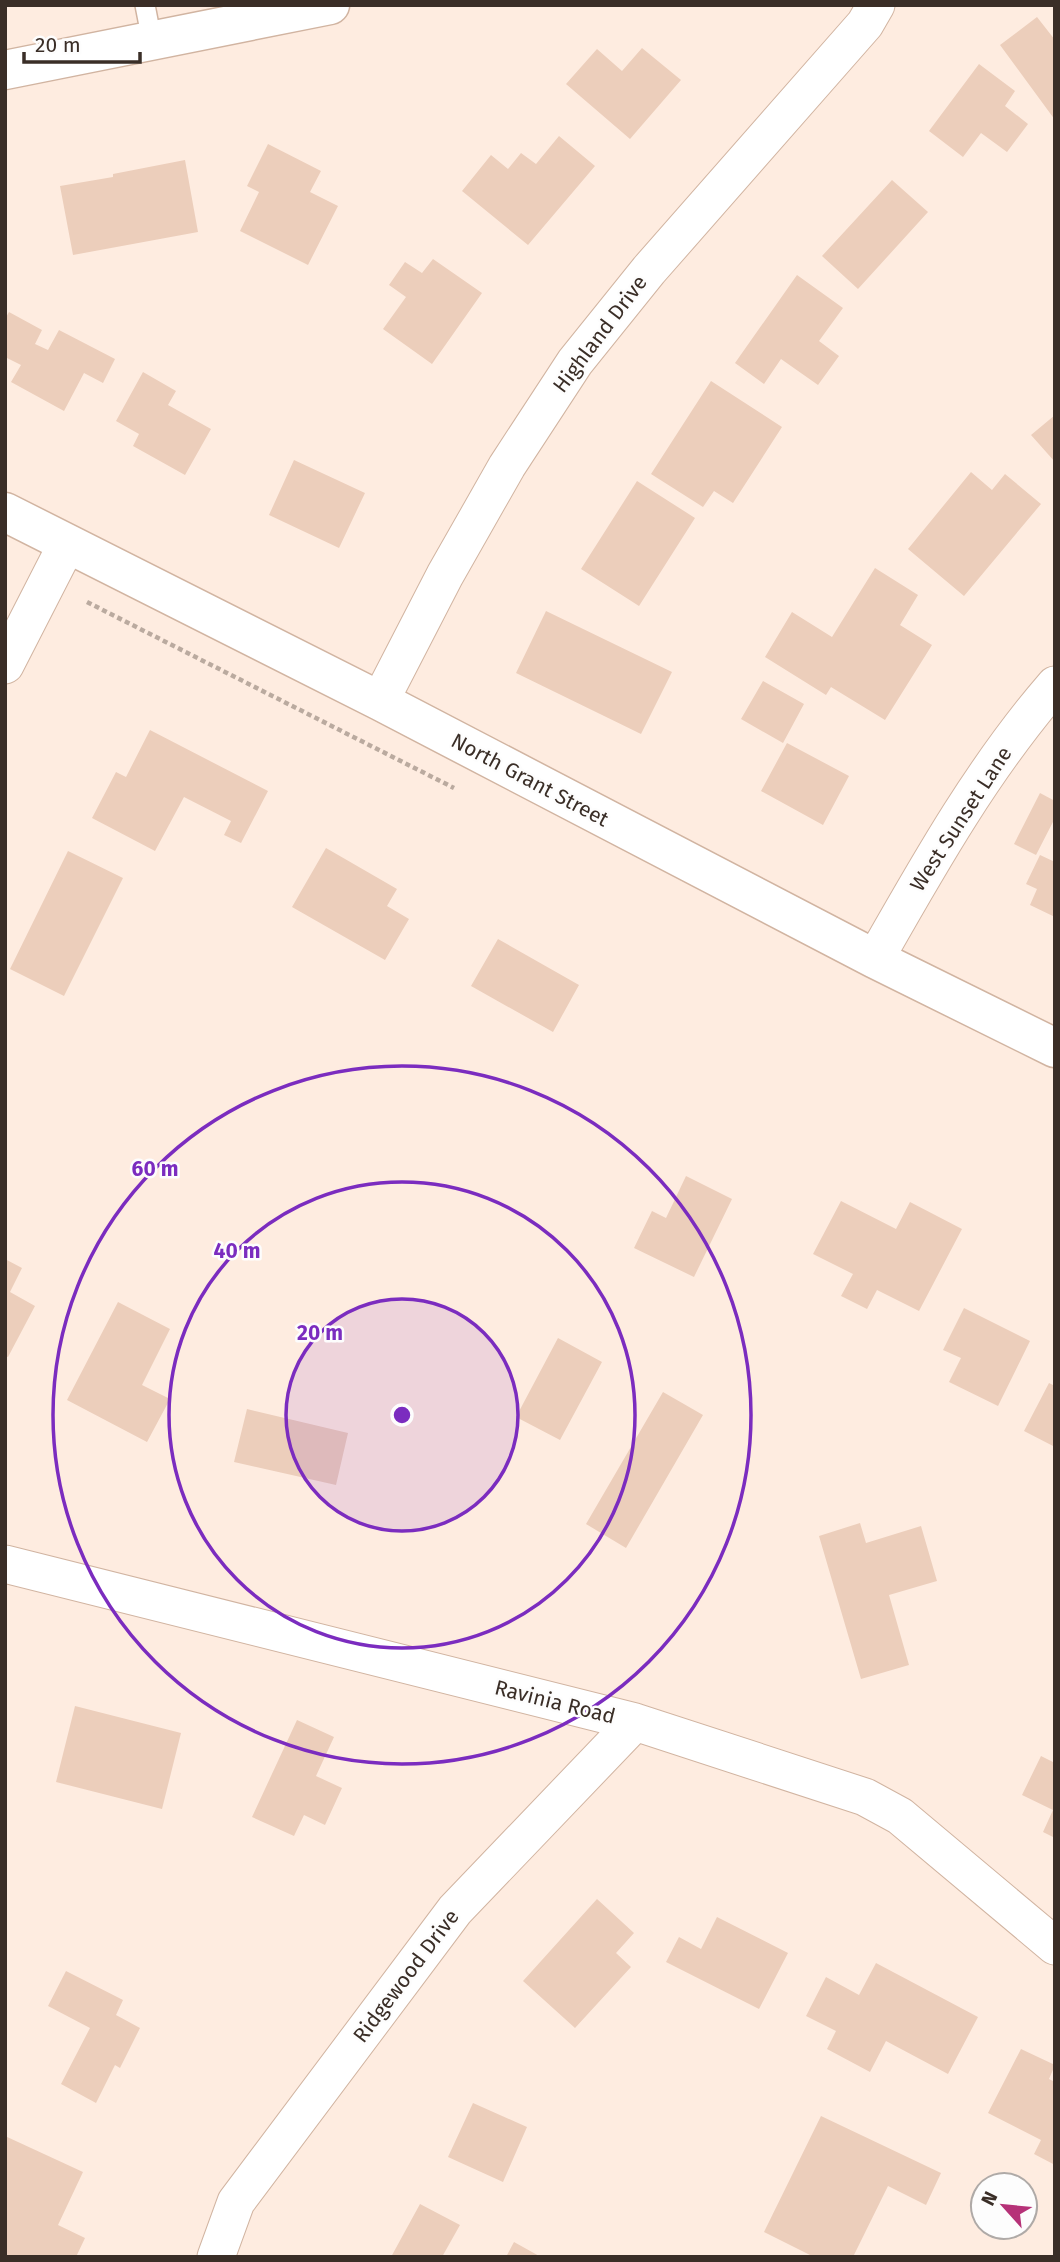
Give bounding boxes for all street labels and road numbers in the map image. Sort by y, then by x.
street label: Highland Drive [547,270,653,398]
street label: North Grant Street [447,728,614,833]
street label: West Sunset Lane [905,742,1017,896]
street label: Ravinia Road [492,1674,618,1730]
street label: Ridgewood Drive [347,1904,465,2048]

